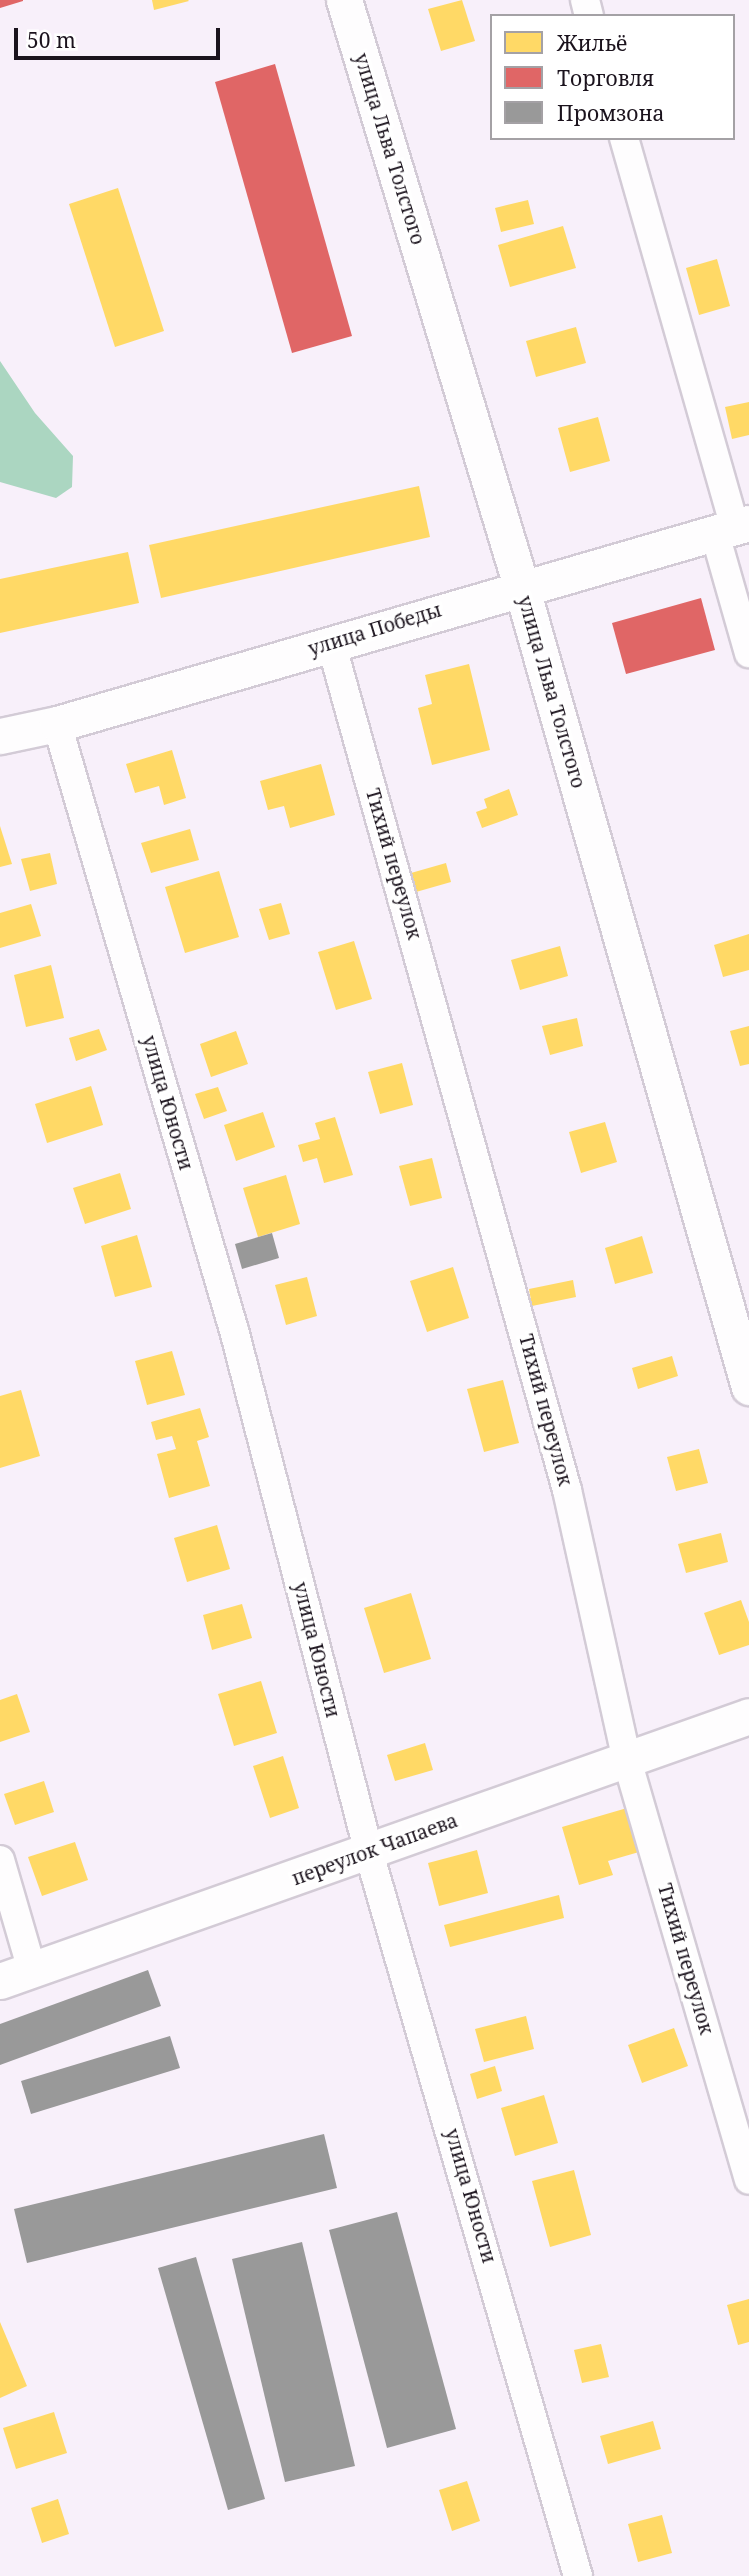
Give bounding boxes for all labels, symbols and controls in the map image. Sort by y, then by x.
scale bar [18,14,224,58]
legend [490,14,735,140]
text: 50 m [27,26,76,54]
text: Жильё [557,29,627,57]
street label: улица Льва Толстого [349,51,429,247]
text: Торговля [557,64,654,92]
text: Промзона [557,99,665,127]
street label: улица Льва Толстого [513,593,589,791]
street label: улица Победы [306,599,444,661]
street label: Тихий переулок [361,786,425,942]
street label: улица Юности [137,1033,197,1173]
street label: Тихий переулок [514,1332,576,1488]
street label: улица Юности [288,1580,344,1720]
street label: переулок Чапаева [289,1809,461,1891]
street label: Тихий переулок [653,1881,717,2037]
street label: улица Юности [440,2126,500,2266]

